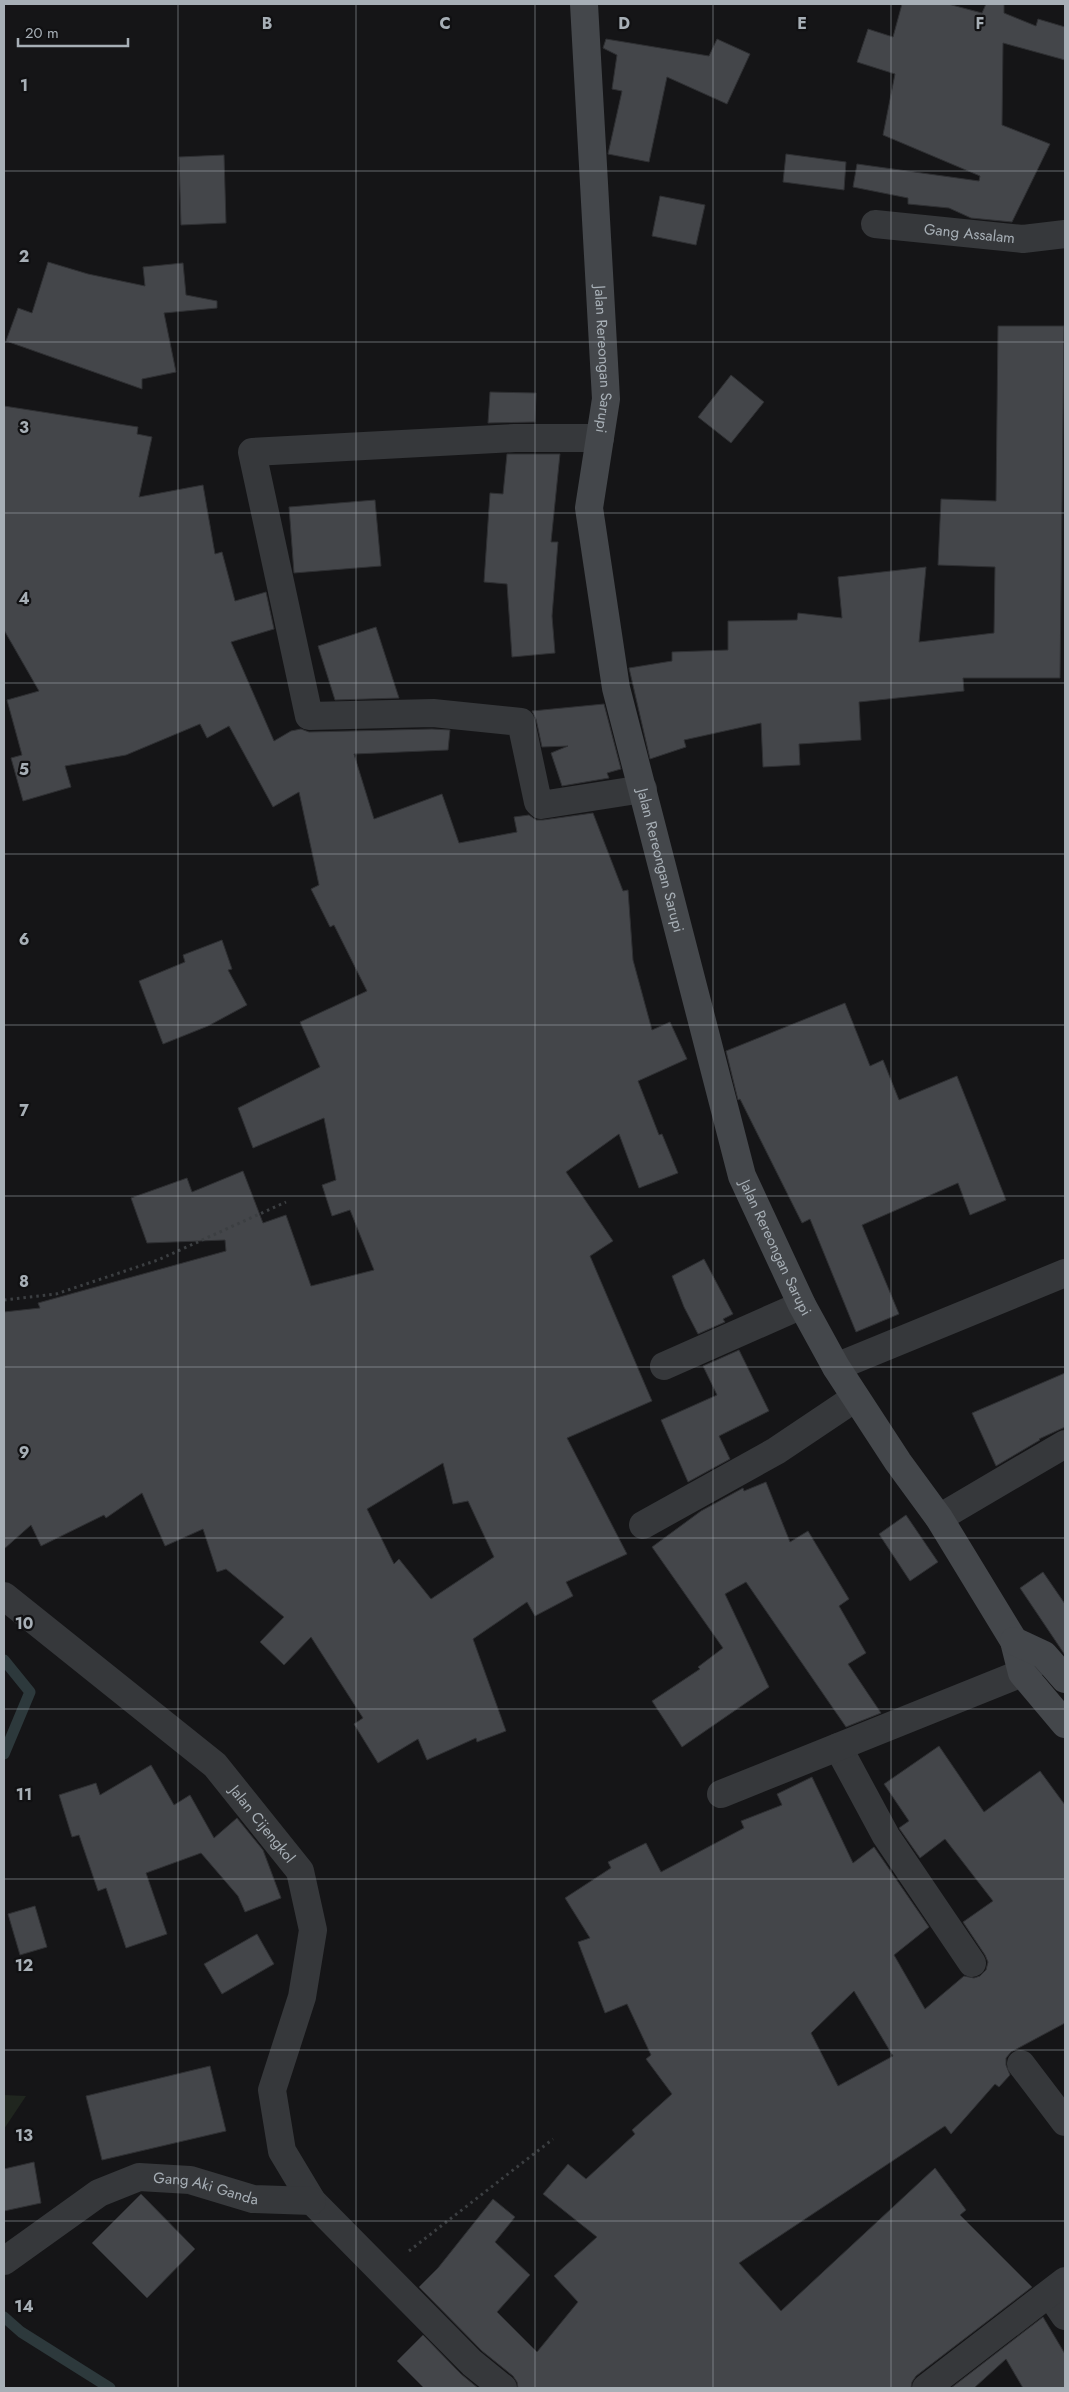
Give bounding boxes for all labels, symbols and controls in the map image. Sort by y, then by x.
text: B [262,12,272,35]
text: C [439,12,451,35]
text: D [618,12,630,35]
text: E [797,12,807,35]
text: F [976,12,984,35]
scale bar [18,15,128,47]
text: 20 m [25,22,59,44]
text: 1 [20,74,28,97]
street label: Gang Assalam [923,218,1016,249]
text: 2 [19,245,29,268]
street label: Jalan Rereongan Sarupi [589,283,617,435]
text: 3 [19,416,29,439]
text: 4 [18,587,30,610]
text: 5 [19,758,29,781]
street label: Jalan Rereongan Sarupi [631,784,690,935]
text: 6 [19,928,29,951]
text: 7 [19,1099,29,1122]
street label: Jalan Rereongan Sarupi [733,1174,817,1320]
text: 8 [19,1270,29,1293]
text: 9 [19,1441,29,1464]
text: 10 [15,1612,33,1635]
street label: Jalan Cijengkol [223,1779,300,1868]
text: 11 [16,1783,32,1806]
text: 12 [15,1954,33,1977]
text: 13 [15,2124,33,2147]
street label: Gang Aki Ganda [153,2167,258,2210]
text: 14 [14,2295,34,2318]

